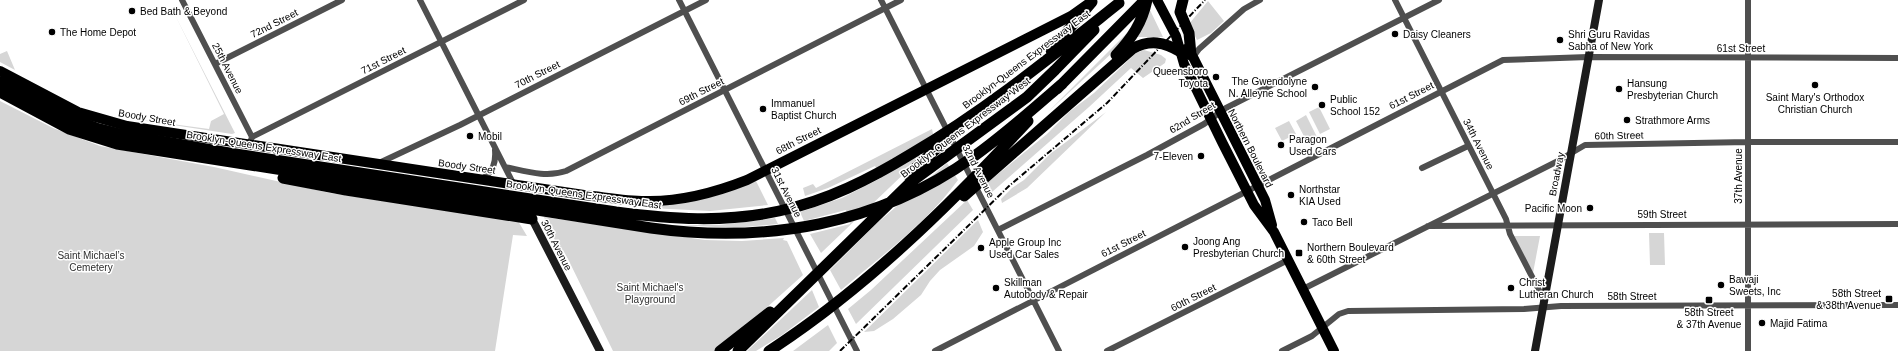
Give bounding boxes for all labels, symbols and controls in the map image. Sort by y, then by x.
marker: Bed Bath & Beyond [127,6,137,16]
place label: Bed Bath & Beyond [140,6,227,17]
street label: 72nd Street [249,7,300,40]
street label: Brooklyn-Queens Expressway East [960,8,1092,111]
marker: The Home Depot [47,27,57,37]
place label: The Home Depot [60,27,136,38]
marker: Daisy Cleaners [1390,29,1400,39]
place label: Daisy Cleaners [1403,29,1471,40]
place label: Shri Guru Ravidas Sabha of New York [1568,29,1654,52]
marker: Shri Guru Ravidas Sabha of New York [1555,35,1565,45]
street label: 25th Avenue [210,41,245,96]
street label: 61st Street [1717,43,1765,54]
street label: 71st Street [359,44,407,76]
street label: 70th Street [513,58,562,90]
place label: Queensboro Toyota [1153,66,1208,89]
marker: Queensboro Toyota [1211,72,1221,82]
street label: 69th Street [677,75,726,107]
street label: Brooklyn-Queens Expressway West [898,75,1032,180]
place label: The Gwendolyne N. Alleyne School [1229,76,1307,99]
place label: Hansung Presbyterian Church [1627,78,1718,101]
street label: 61st Street [1387,79,1435,111]
marker: Saint Mary's Orthodox Christian Church [1810,80,1820,90]
marker: The Gwendolyne N. Alleyne School [1310,82,1320,92]
marker: Hansung Presbyterian Church [1614,84,1624,94]
place label: Saint Mary's Orthodox Christian Church [1766,92,1864,115]
place label: Public School 152 [1330,94,1380,117]
place label: Immanuel Baptist Church [771,98,837,121]
street label: 62nd Street [1167,99,1217,135]
marker: Public School 152 [1317,100,1327,110]
marker: Immanuel Baptist Church [758,104,768,114]
street label: Boody Street [117,107,177,128]
street label: Northern Boulevard [1226,107,1275,189]
marker: Strathmore Arms [1622,115,1632,125]
place label: Strathmore Arms [1635,115,1710,126]
street label: 34th Avenue [1461,117,1496,172]
street label: 68th Street [774,124,823,156]
street label: Brooklyn-Queens Expressway East [186,129,342,164]
street label: 60th Street [1594,130,1644,141]
marker: Mobil [465,131,475,141]
place label: Mobil [478,131,502,142]
place label: Paragon Used Cars [1289,134,1336,157]
marker: Paragon Used Cars [1276,140,1286,150]
street label: 32nd Avenue [960,143,997,200]
street label: 37th Avenue [1733,148,1744,204]
place label: 7-Eleven [1154,151,1193,162]
marker: 7-Eleven [1196,151,1206,161]
street label: Broadway [1547,151,1566,197]
street label: Boody Street [438,157,497,176]
street label: 31st Avenue [769,165,804,220]
street label: Brooklyn-Queens Expressway East [506,178,663,211]
place label: Northstar KIA Used [1299,184,1341,207]
marker: Northstar KIA Used [1286,190,1296,200]
place label: Pacific Moon [1525,203,1582,214]
marker: Pacific Moon [1585,203,1595,213]
street label: 59th Street [1638,209,1687,220]
marker: Taco Bell [1299,217,1309,227]
place label: Taco Bell [1312,217,1353,228]
street label: 30th Avenue [539,218,574,273]
street label: 61st Street [1099,227,1147,259]
place label: Joong Ang Presbyterian Church [1193,236,1284,259]
place label: Apple Group Inc Used Car Sales [989,237,1061,260]
marker: Joong Ang Presbyterian Church [1180,242,1190,252]
place label: Northern Boulevard & 60th Street [1307,242,1394,265]
marker: Apple Group Inc Used Car Sales [976,243,986,253]
marker: Northern Boulevard & 60th Street [1294,248,1304,258]
park label: Saint Michael’s Cemetery [57,250,125,273]
place label: Bawaji Sweets, Inc [1729,274,1781,297]
place label: Skillman Autobody & Repair [1004,277,1089,300]
place label: Christ Lutheran Church [1519,277,1594,300]
marker: Bawaji Sweets, Inc [1716,280,1726,290]
street label: 60th Street [1169,281,1218,313]
park label: Saint Michael's Playground [617,282,683,305]
marker: Skillman Autobody & Repair [991,283,1001,293]
marker: Christ Lutheran Church [1506,283,1516,293]
place label: 58th Street & 38th Avenue [1816,288,1881,311]
street label: 58th Street [1608,291,1657,302]
marker: 58th Street & 38th Avenue [1884,294,1894,304]
marker: 58th Street & 37th Avenue [1704,295,1714,305]
place label: 58th Street & 37th Avenue [1677,307,1742,330]
marker: Majid Fatima [1757,318,1767,328]
place label: Majid Fatima [1770,318,1828,329]

